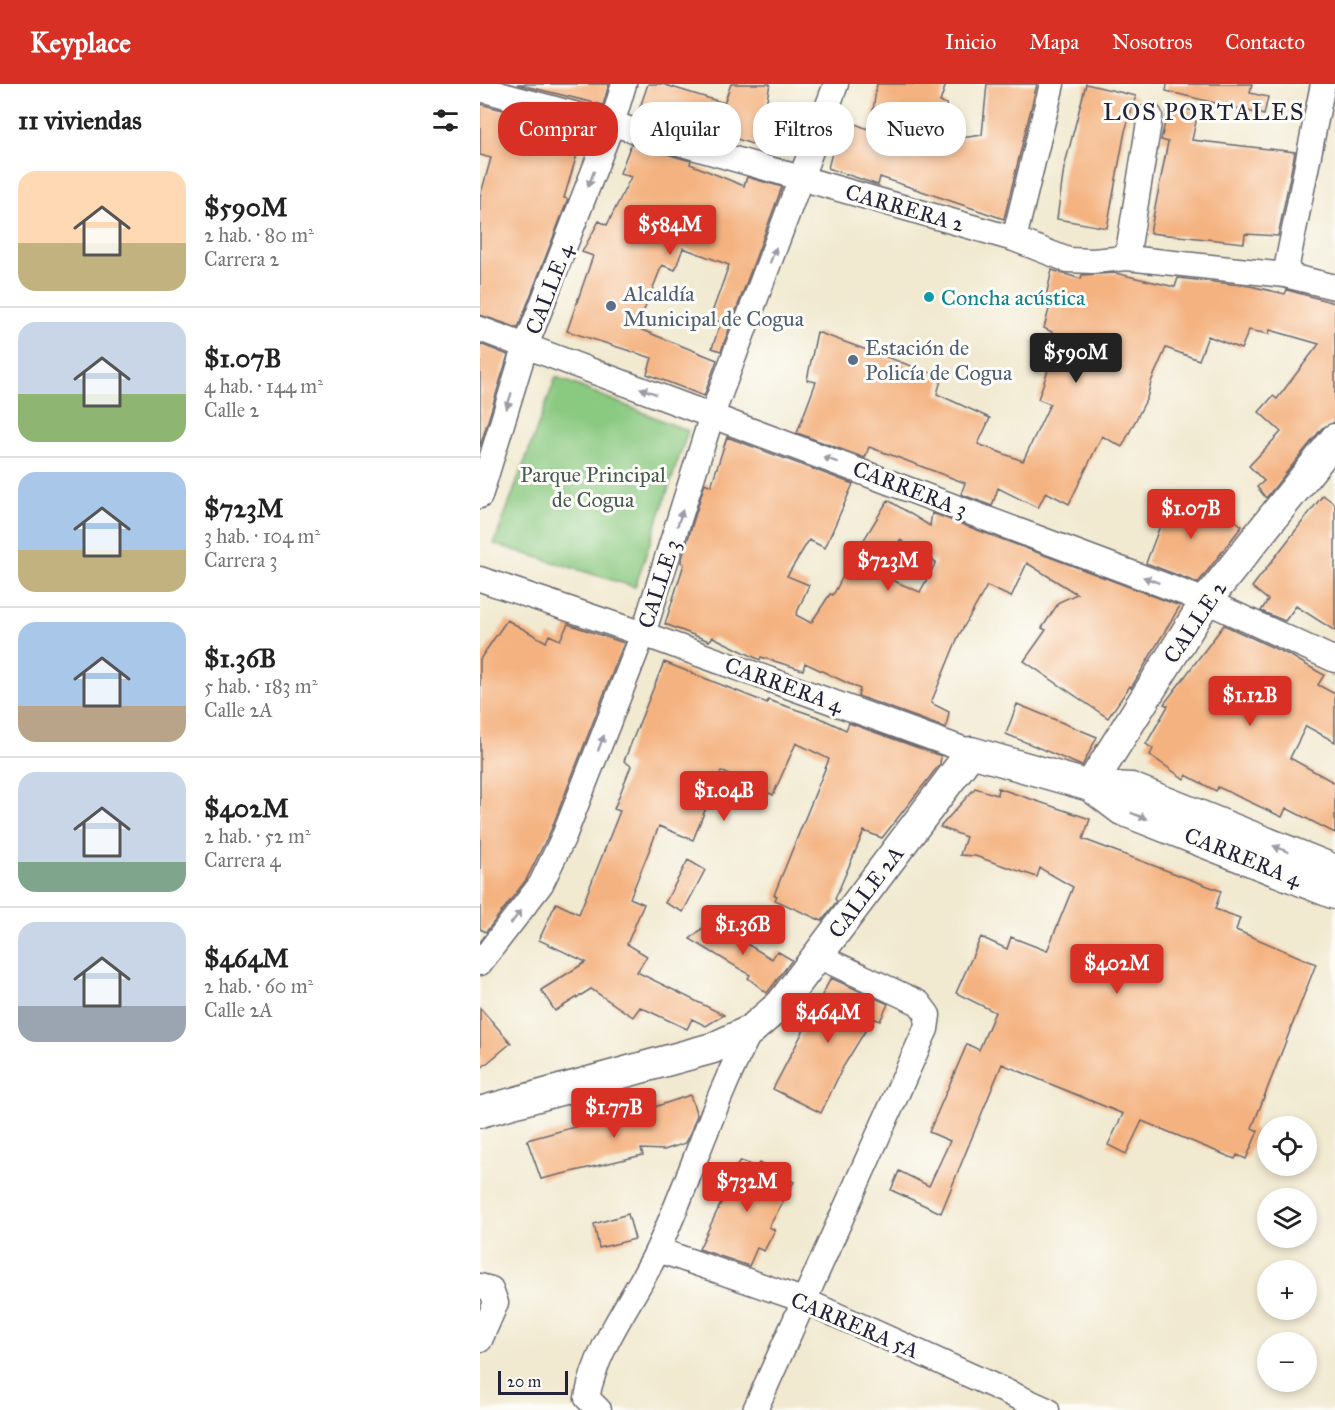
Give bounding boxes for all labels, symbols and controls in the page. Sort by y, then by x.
text: Keyplace [30,25,131,60]
text: Inicio [945,29,996,55]
text: Mapa [1029,29,1079,55]
text: Nosotros [1112,29,1192,55]
text: Contacto [1225,29,1305,55]
district label: LOS PORTALES [1103,97,1305,127]
chip: Comprar [498,102,618,156]
chip: Alquilar [630,102,741,156]
chip: Filtros [753,102,854,156]
chip: Nuevo [866,102,966,156]
text: 11 viviendas [18,104,142,136]
icon: filters [429,104,462,137]
one-way arrow [586,170,596,188]
street label: CARRERA 2 [842,178,968,238]
text: $590M [204,191,288,223]
icon: home [66,195,138,267]
pin: $584M [628,205,712,256]
text: $584M [638,212,702,236]
text: 2 hab. · 80 m² [204,223,314,247]
street label: CALLE 4 [519,239,579,338]
one-way arrow [769,246,779,264]
text: Carrera 2 [204,247,279,271]
place label: Alcaldía Municipal de Cogua [622,280,805,332]
place label: Concha acústica [941,284,1086,311]
marker: Concha acústica [922,290,936,304]
marker: Alcaldía Municipal de Cogua [604,299,618,313]
pin: $590M [1034,333,1118,384]
place label: Estación de Policía de Cogua [865,334,1013,386]
text: $590M [1044,340,1108,364]
text: $1.07B [204,342,281,374]
icon: home [66,346,138,418]
marker: Estación de Policía de Cogua [846,353,860,367]
text: 4 hab. · 144 m² [204,374,323,398]
one-way arrow [639,386,657,396]
one-way arrow [504,392,513,410]
text: Calle 2 [204,398,259,422]
one-way arrow [822,455,840,464]
street label: CARRERA 3 [849,455,971,523]
park label: Parque Principal de Cogua [520,461,666,513]
pin: $1.07B [1142,489,1240,540]
text: $723M [204,492,284,524]
icon: home [66,496,138,568]
text: $1.07B [1161,496,1221,520]
one-way arrow [676,509,685,527]
text: 3 hab. · 104 m² [204,524,320,548]
street label: CALLE 3 [632,536,686,632]
pin: $723M [846,541,930,592]
text: Carrera 3 [204,548,278,572]
text: $723M [857,548,919,572]
one-way arrow [1142,575,1160,584]
street label: CALLE 2 [1158,576,1232,668]
text: $1.36B [204,642,276,674]
icon: home [66,646,138,718]
street label: CARRERA 4 [721,651,847,719]
text: 5 hab. · 183 m² [204,674,317,698]
pin: $1.12B [1201,676,1299,727]
text: $1.12B [1222,683,1278,707]
text: Calle 2A [204,698,273,722]
one-way arrow [597,734,606,752]
pin: $1.04B [675,771,773,822]
text: $1.04B [694,778,754,802]
text: $402M [204,792,289,824]
icon: home [66,796,138,868]
one-way arrow [1130,811,1148,821]
street label: CARRERA 4 [1181,821,1306,893]
text: 2 hab. · 52 m² [204,824,311,848]
street label: CALLE 2A [823,840,910,943]
one-way arrow [1271,844,1289,854]
text: Carrera 4 [204,848,281,872]
pin: $1.36B [694,905,792,956]
one-way arrow [509,909,522,925]
text: $1.36B [715,912,771,936]
text: $464M [204,942,289,974]
pin: $402M [1075,944,1159,995]
icon: home [66,946,138,1018]
text: $402M [1084,951,1150,975]
text: 2 hab. · 60 m² [204,974,313,998]
pin: $464M [786,993,870,1044]
text: Calle 2A [204,998,273,1022]
text: $464M [795,1000,861,1024]
pin: $1.77B [565,1088,663,1139]
text: $1.77B [585,1095,643,1119]
map controls [1257,1116,1317,1392]
button: locate [1257,1116,1317,1176]
pin: $732M [705,1162,789,1213]
text: $732M [716,1169,778,1193]
button: layers [1257,1188,1317,1248]
button: + [1257,1260,1317,1320]
street label: CARRERA 5A [787,1286,923,1364]
button: − [1257,1332,1317,1392]
scale bar [498,1368,568,1396]
text: 20 m [507,1372,541,1391]

